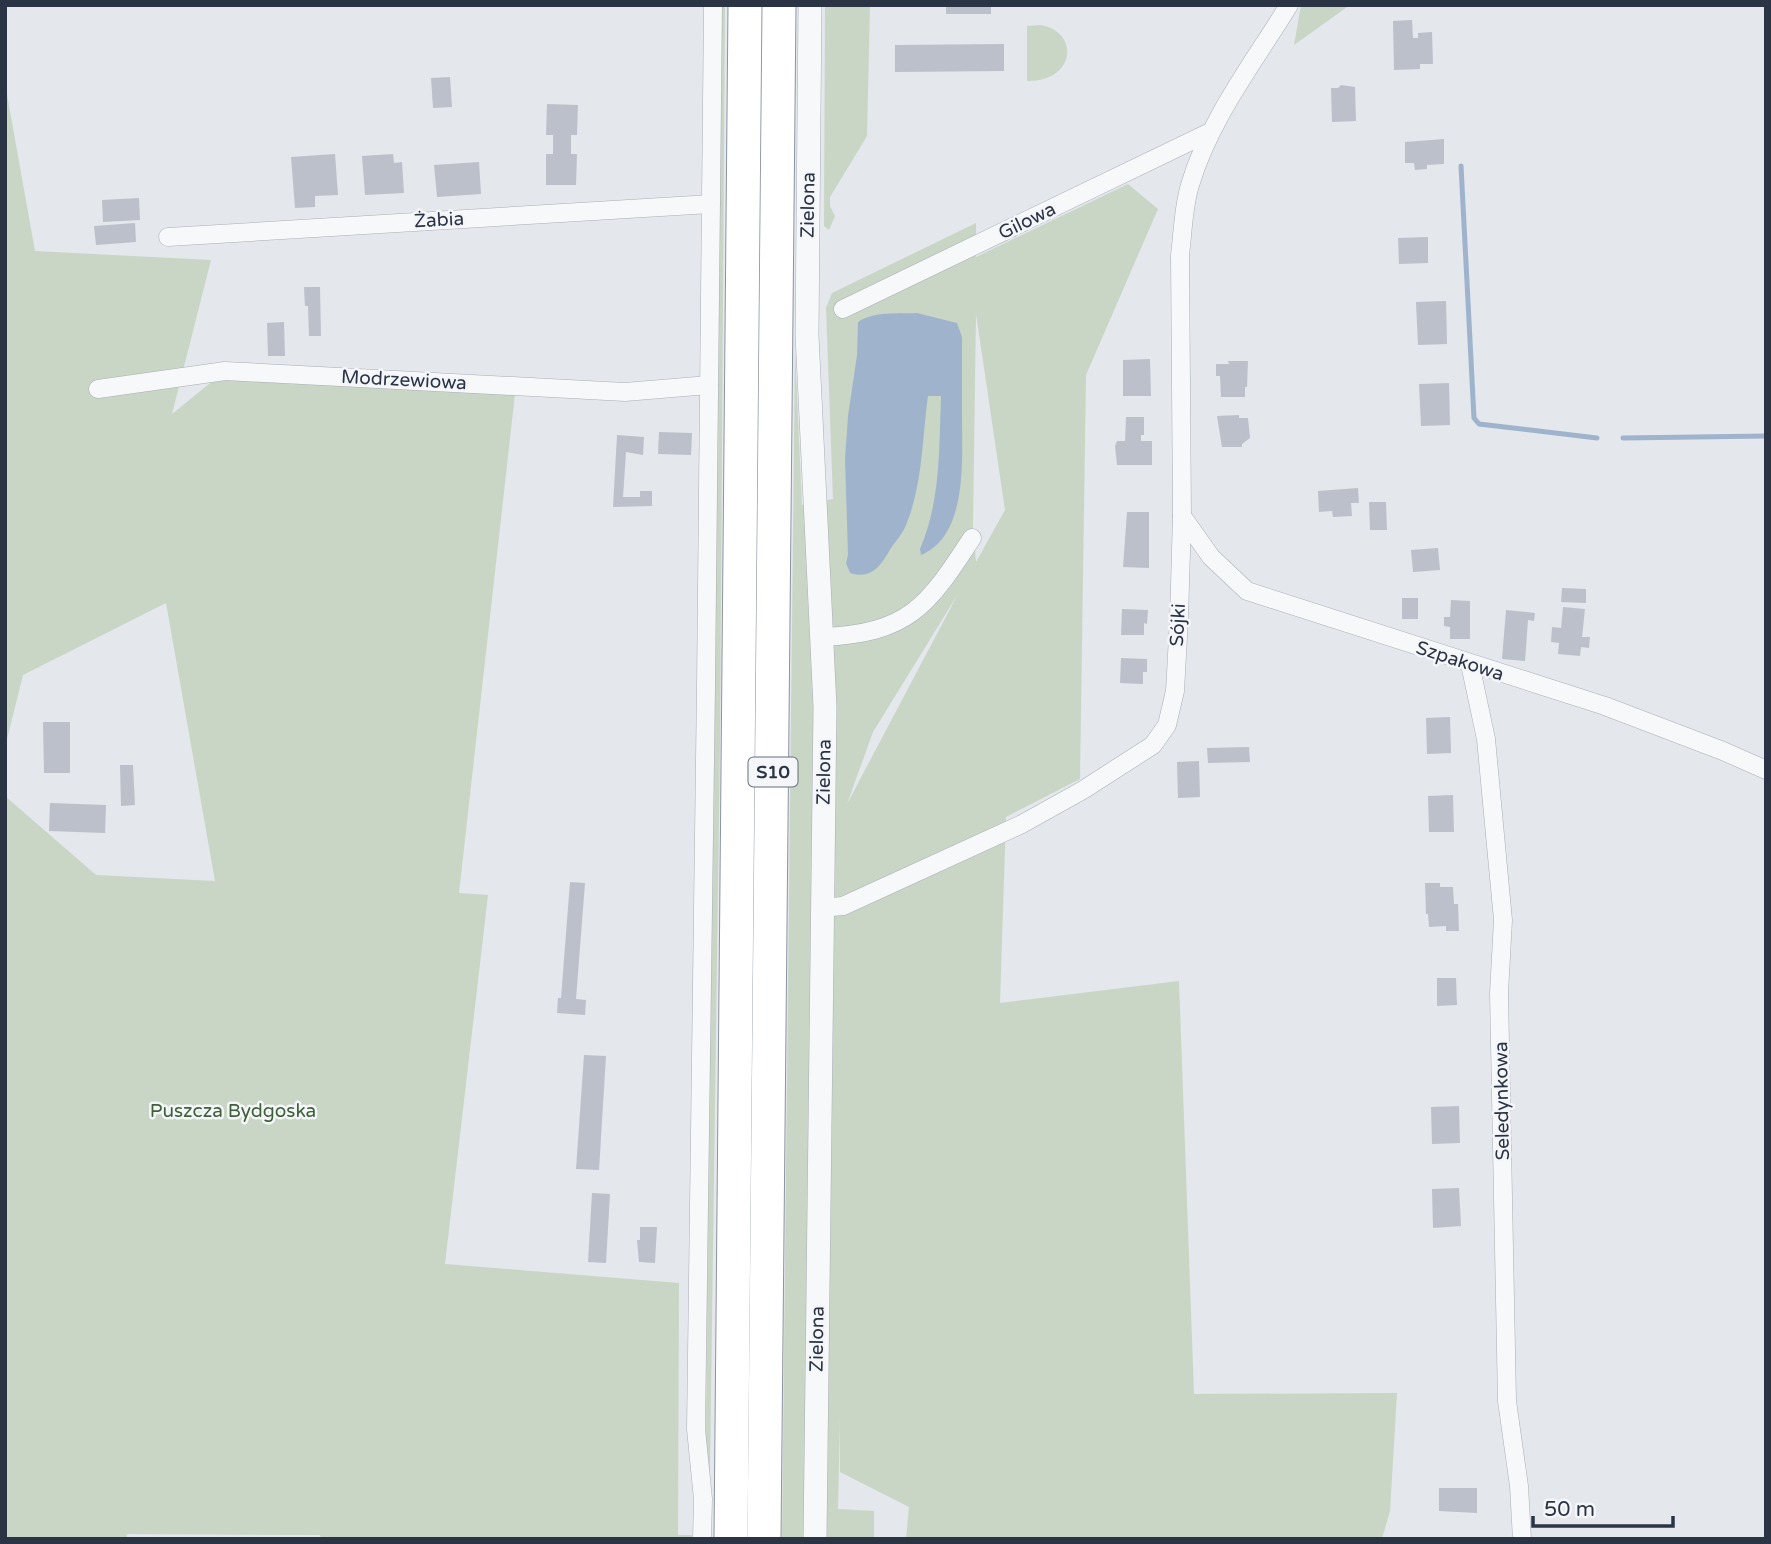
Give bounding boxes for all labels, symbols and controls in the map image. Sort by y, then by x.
street label: Zielona [796,172,820,238]
street label: Gilowa [995,198,1059,244]
street label: Żabia [413,208,465,232]
street label: Modrzewiowa [341,366,467,394]
street label: Sójki [1166,603,1190,647]
street label: Szpakowa [1413,636,1507,686]
street label: Zielona [812,739,836,805]
road number: S10 [748,758,798,786]
street label: Seledynkowa [1490,1041,1514,1161]
park label: Puszcza Bydgoska [150,1100,316,1122]
street label: Zielona [805,1306,829,1372]
scale bar [1533,1484,1673,1528]
text: 50 m [1544,1497,1595,1522]

